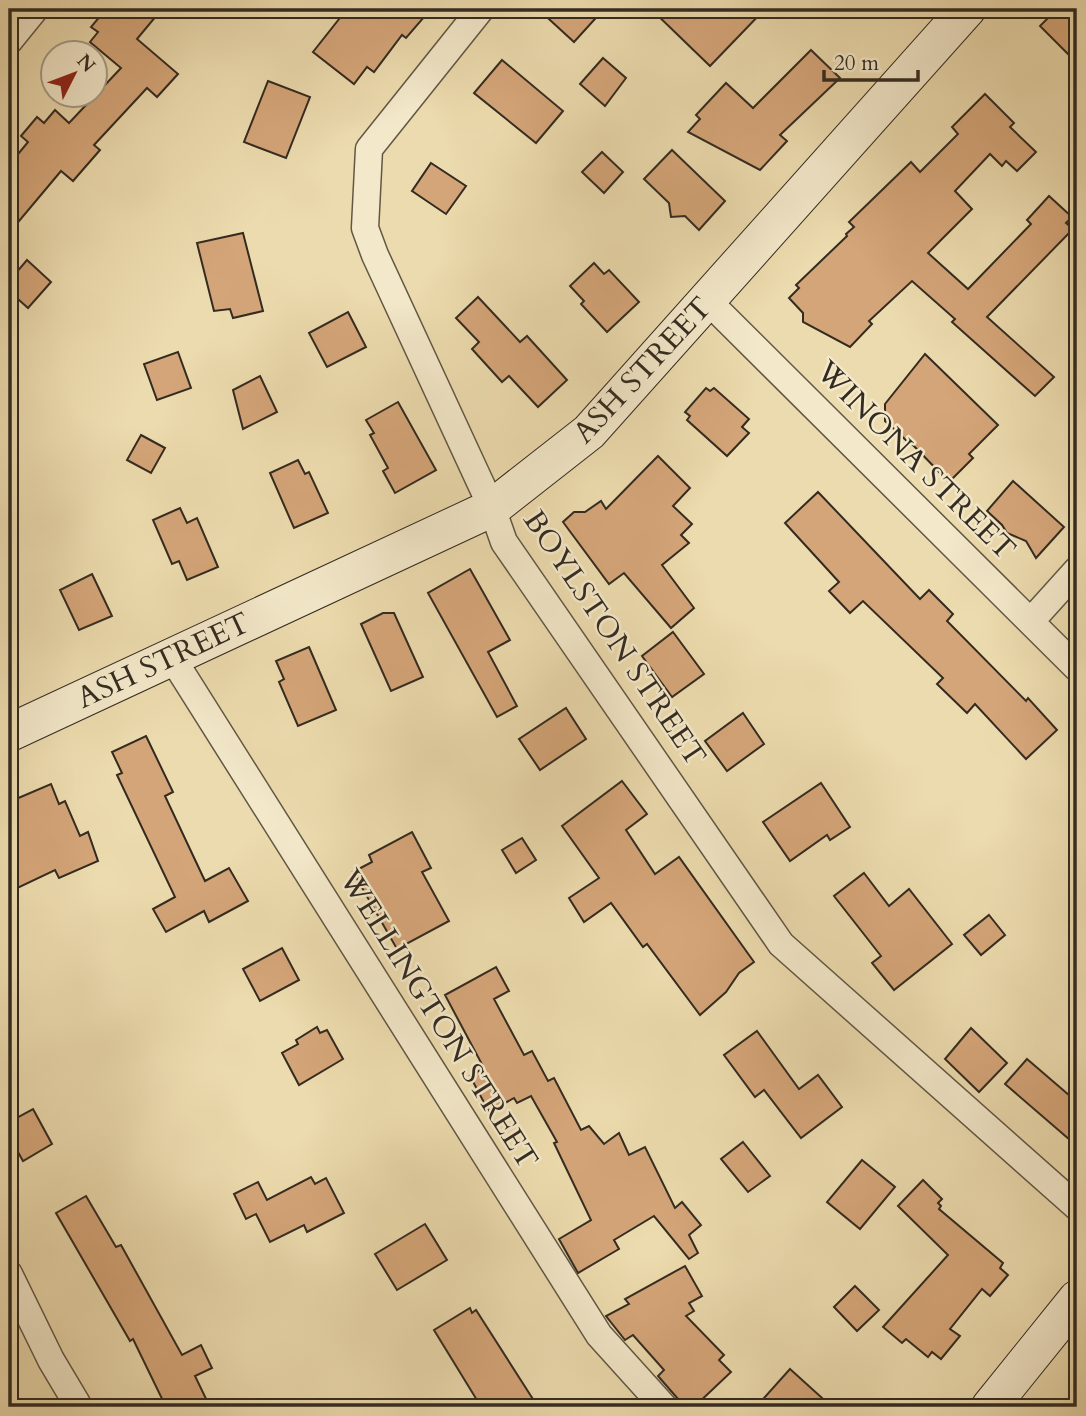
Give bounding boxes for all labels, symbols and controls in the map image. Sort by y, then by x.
north arrow [38,38,108,108]
scale bar [824,38,918,82]
text: N [71,48,101,78]
text: 20 m [834,49,879,78]
street label: ASH STREET [564,288,721,452]
street label: WINONA STREET [806,351,1024,569]
street label: BOYLSTON STREET [514,502,716,774]
street label: ASH STREET [70,602,256,718]
street label: WELLINGTON STREET [329,861,548,1177]

